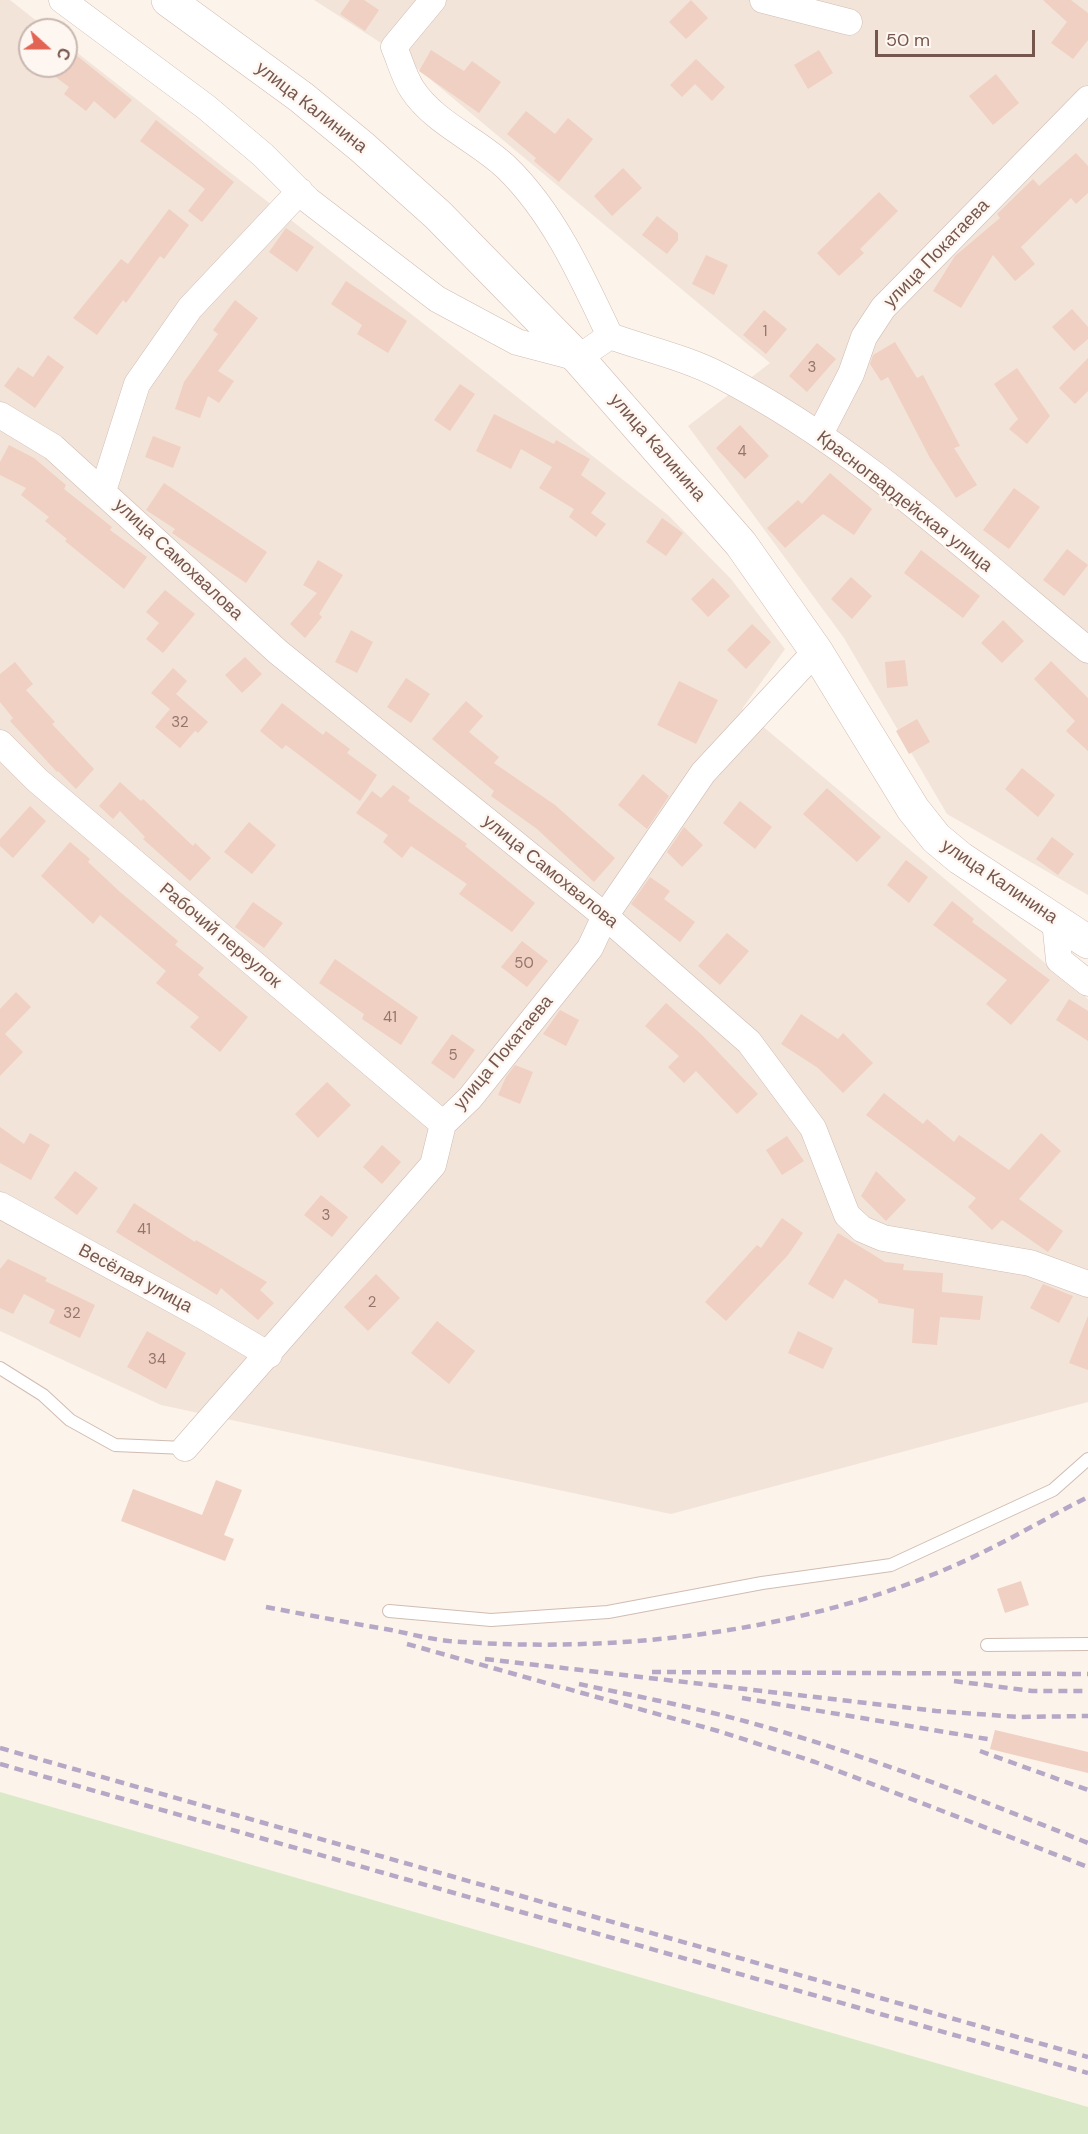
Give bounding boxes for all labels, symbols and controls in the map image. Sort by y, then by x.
north arrow [18,18,78,78]
scale bar [878,18,1038,56]
text: 50 m [886,28,930,52]
text: С [52,45,75,63]
street label: улица Калинина [251,58,371,158]
street label: улица Покатаева [880,195,994,313]
house number: 1 [763,323,767,341]
house number: 3 [808,359,816,377]
street label: улица Калинина [604,390,710,506]
street label: Красногвардейская улица [812,427,996,577]
house number: 4 [737,443,747,461]
street label: улица Самохвалова [109,495,247,625]
house number: 32 [171,714,189,732]
street label: улица Самохвалова [478,811,622,933]
street label: улица Калинина [937,835,1061,929]
street label: Рабочий переулок [155,879,285,993]
house number: 50 [514,955,534,973]
street label: улица Покатаева [450,991,558,1115]
house number: 41 [383,1009,397,1027]
house number: 5 [448,1047,458,1065]
house number: 3 [322,1207,330,1225]
house number: 41 [137,1221,151,1239]
street label: Весёлая улица [74,1240,196,1318]
house number: 2 [368,1294,376,1312]
house number: 32 [63,1305,81,1323]
house number: 34 [148,1351,166,1369]

